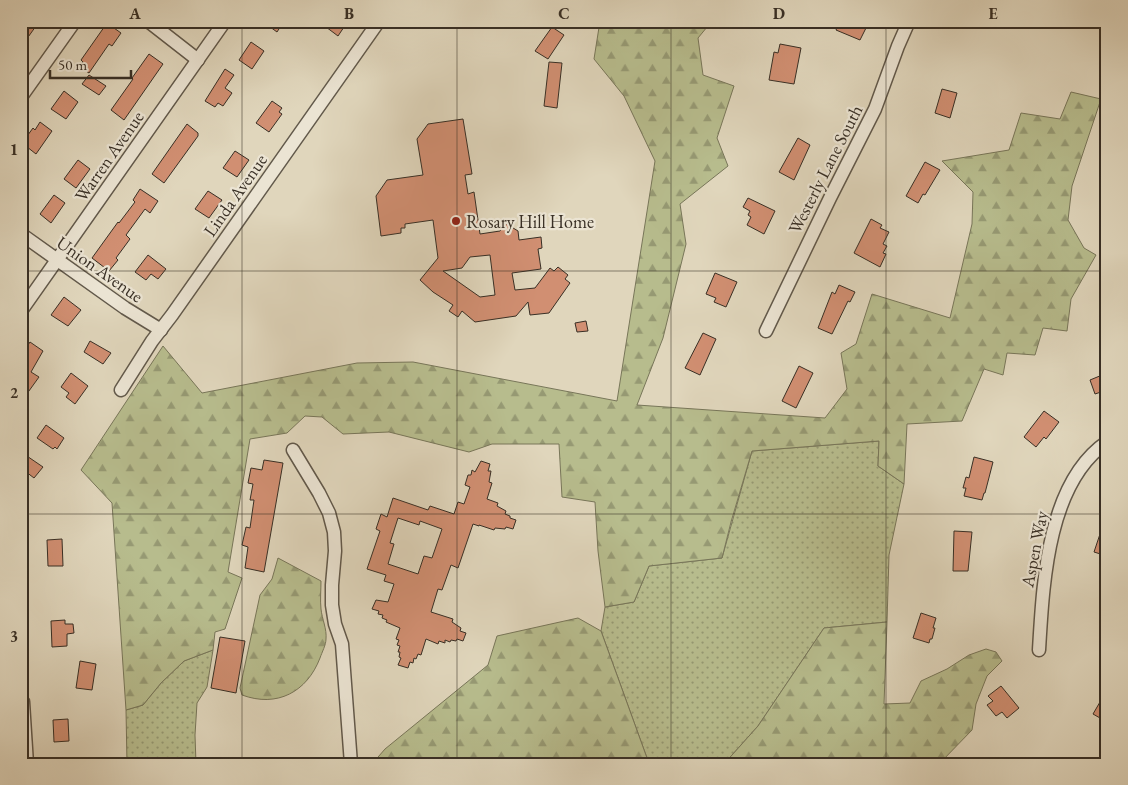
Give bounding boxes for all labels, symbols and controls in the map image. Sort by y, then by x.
text: A [128,3,141,24]
text: B [344,3,354,24]
text: C [558,3,570,24]
text: D [773,3,785,24]
text: E [988,3,998,24]
scale bar [50,48,131,80]
text: 50 m [58,55,87,74]
street label: Westerly Lane South [783,101,867,237]
street label: Warren Avenue [69,106,149,206]
text: 1 [10,139,18,160]
street label: Linda Avenue [198,149,272,241]
place label: Rosary Hill Home [466,210,594,233]
marker: Rosary Hill Home [450,215,462,227]
street label: Union Avenue [52,231,148,307]
text: 2 [10,382,19,403]
street label: Aspen Way [1015,509,1053,590]
text: 3 [10,626,18,647]

